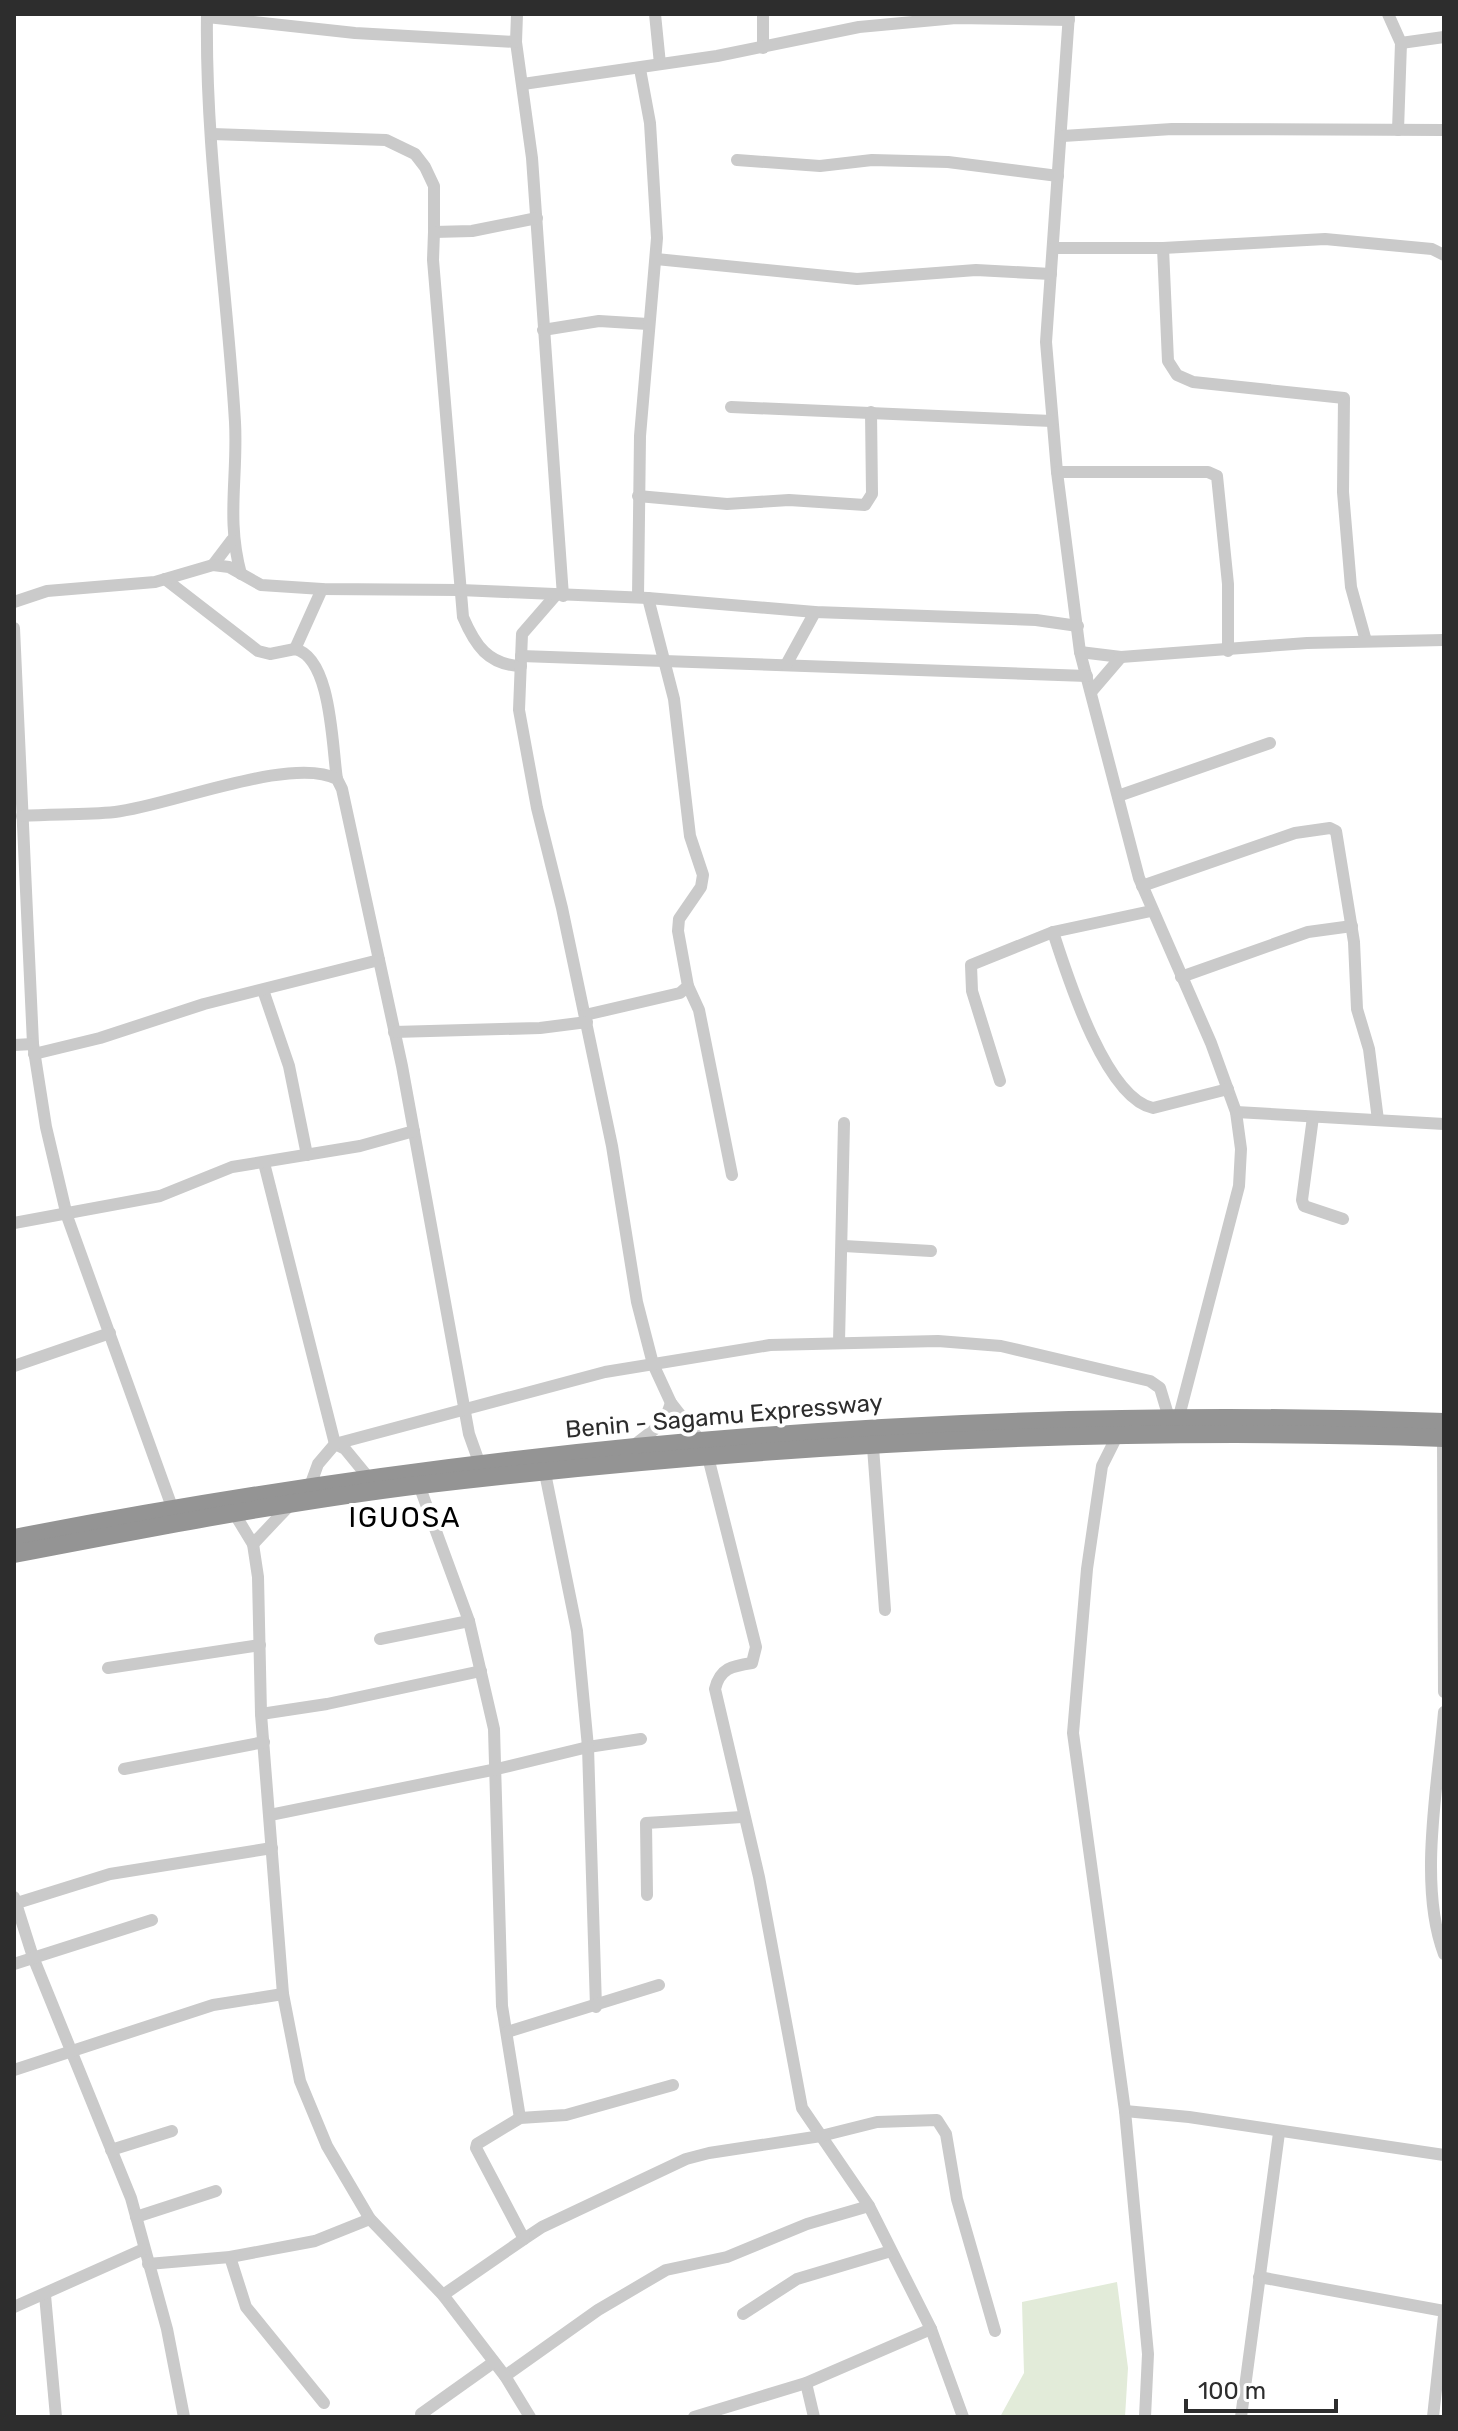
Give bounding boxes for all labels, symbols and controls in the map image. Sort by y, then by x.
street label: Benin - Sagamu Expressway [564,1388,884,1444]
district label: IGUOSA [348,1501,462,1534]
scale bar [1186,2363,1336,2413]
text: 100 m [1198,2377,1266,2405]

